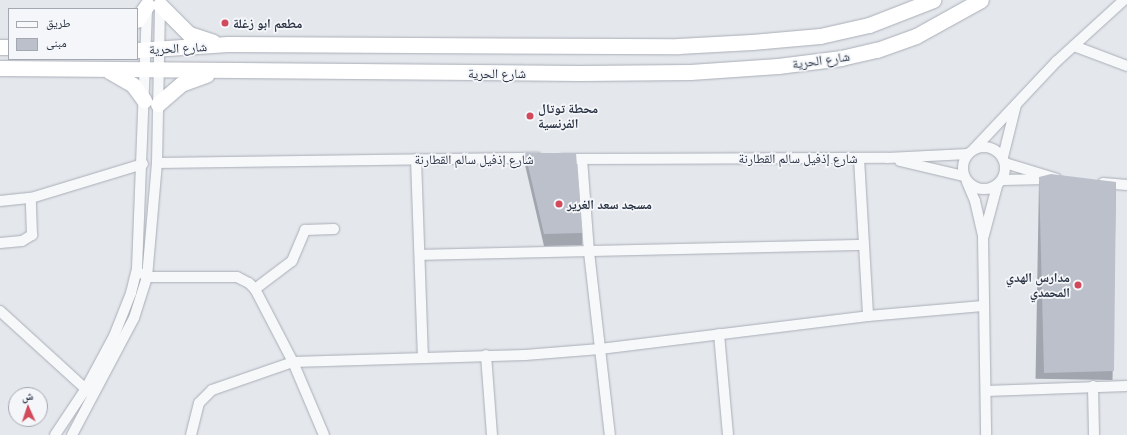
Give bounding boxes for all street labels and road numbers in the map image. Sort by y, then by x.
street label: شارع الحرية [149,39,207,57]
street label: شارع الحرية [791,48,851,72]
street label: شارع الحرية [468,65,526,81]
street label: شارع إذفيل سالم القطارنة [738,150,858,166]
street label: شارع إذفيل سالم القطارنة [414,151,534,167]

